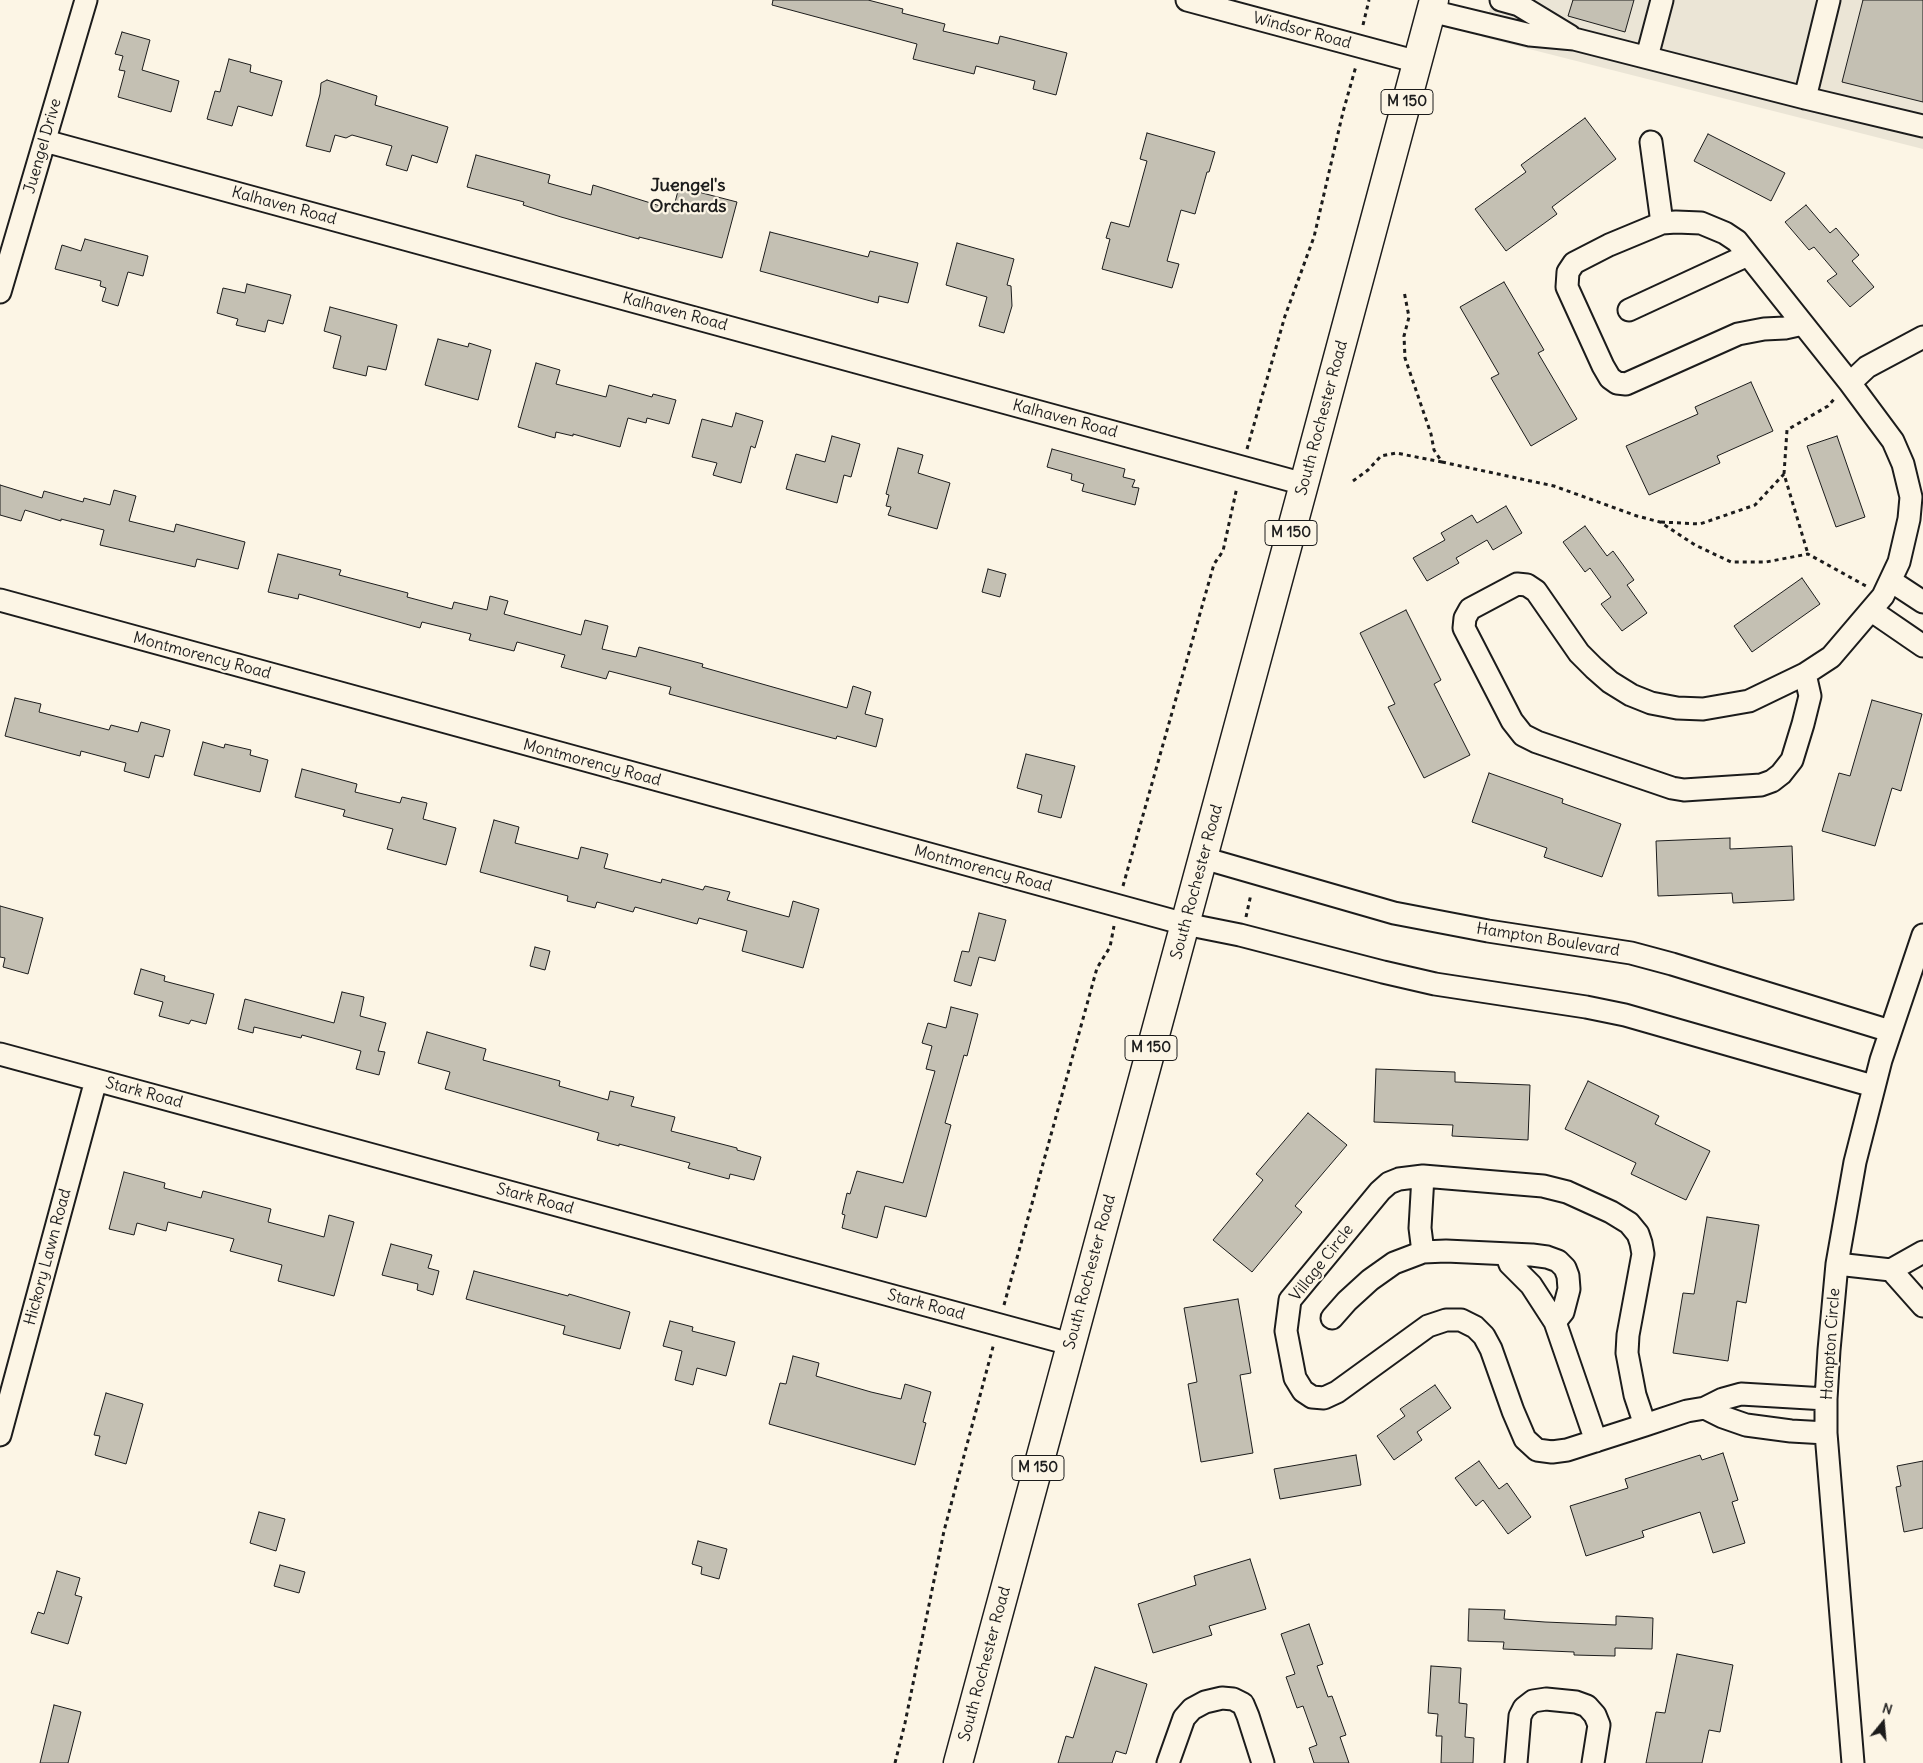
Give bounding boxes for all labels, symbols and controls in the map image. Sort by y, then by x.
street label: Windsor Road [1251,9,1353,53]
road number: M 150 [1381,90,1433,114]
street label: Juengel Drive [20,96,66,196]
district label: Juengel's Orchards [650,175,726,218]
street label: Kalhaven Road [229,183,339,229]
street label: Kalhaven Road [620,289,730,335]
street label: South Rochester Road [1292,338,1352,498]
street label: Kalhaven Road [1010,396,1120,442]
road number: M 150 [1265,520,1317,546]
street label: Montmorency Road [131,628,273,684]
street label: Montmorency Road [521,735,663,791]
street label: South Rochester Road [1167,802,1227,962]
street label: Montmorency Road [912,841,1054,897]
street label: Hampton Boulevard [1475,919,1621,961]
road number: M 150 [1125,1036,1177,1060]
street label: Stark Road [103,1073,185,1113]
street label: Stark Road [494,1179,576,1219]
street label: Hickory Lawn Road [21,1187,75,1327]
street label: South Rochester Road [1060,1192,1120,1352]
street label: Village Circle [1286,1221,1358,1305]
street label: Stark Road [885,1285,967,1325]
street label: Hampton Circle [1818,1287,1844,1401]
road number: M 150 [1012,1456,1064,1480]
street label: South Rochester Road [955,1584,1015,1744]
north arrow [1858,1698,1908,1748]
text: N [1880,1699,1895,1719]

